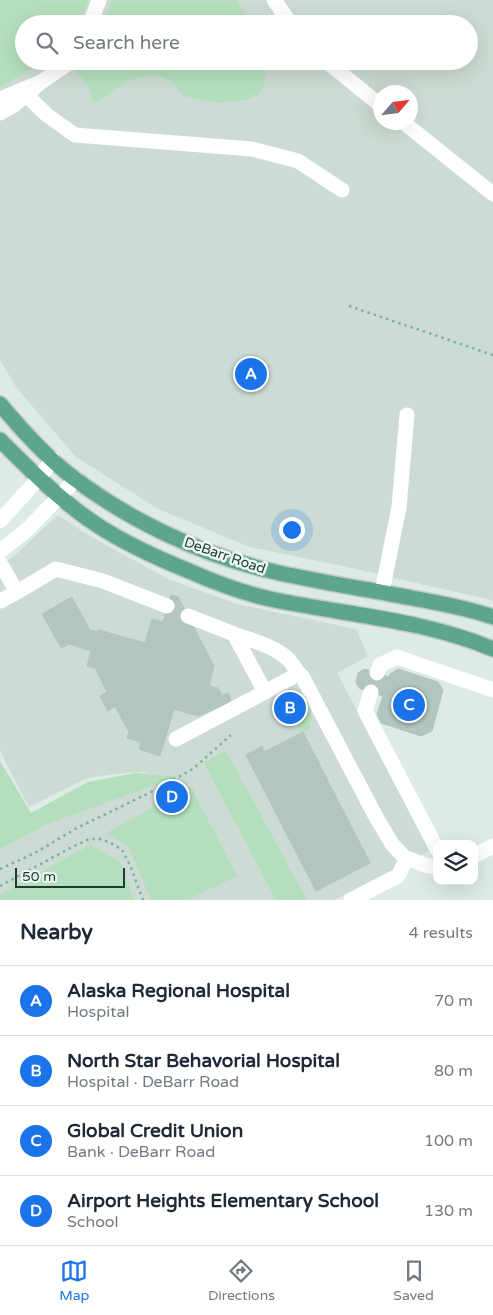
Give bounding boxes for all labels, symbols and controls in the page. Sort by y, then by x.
search box [15,15,478,70]
icon: search [33,29,61,57]
text: Search here [73,32,180,54]
north arrow [373,85,418,130]
pin: A [235,355,267,393]
your location [279,517,305,543]
street label: DeBarr Road [182,534,268,577]
pin: C [393,686,425,724]
pin: B [274,689,306,727]
pin: D [156,778,188,816]
map controls [433,840,478,885]
button: layers [433,840,478,885]
scale bar [15,865,125,888]
text: 50 m [22,868,56,885]
text: Nearby [20,920,93,945]
text: 4 results [409,923,473,943]
text: Alaska Regional Hospital [67,980,290,1002]
text: A [30,991,42,1011]
text: 70 m [434,991,473,1011]
text: Hospital [67,1002,129,1022]
text: North Star Behavorial Hospital [67,1050,340,1072]
text: B [30,1061,42,1081]
text: 80 m [434,1061,473,1081]
text: Hospital · DeBarr Road [67,1072,239,1092]
text: Global Credit Union [67,1120,243,1142]
text: C [30,1131,42,1151]
text: 100 m [424,1131,473,1151]
text: Bank · DeBarr Road [67,1142,215,1162]
text: Airport Heights Elementary School [67,1190,379,1212]
text: D [30,1201,42,1221]
text: 130 m [424,1201,473,1221]
text: School [67,1212,119,1232]
tab: Map [59,1257,89,1304]
tab: Directions [208,1257,275,1304]
tab: Saved [393,1257,434,1304]

